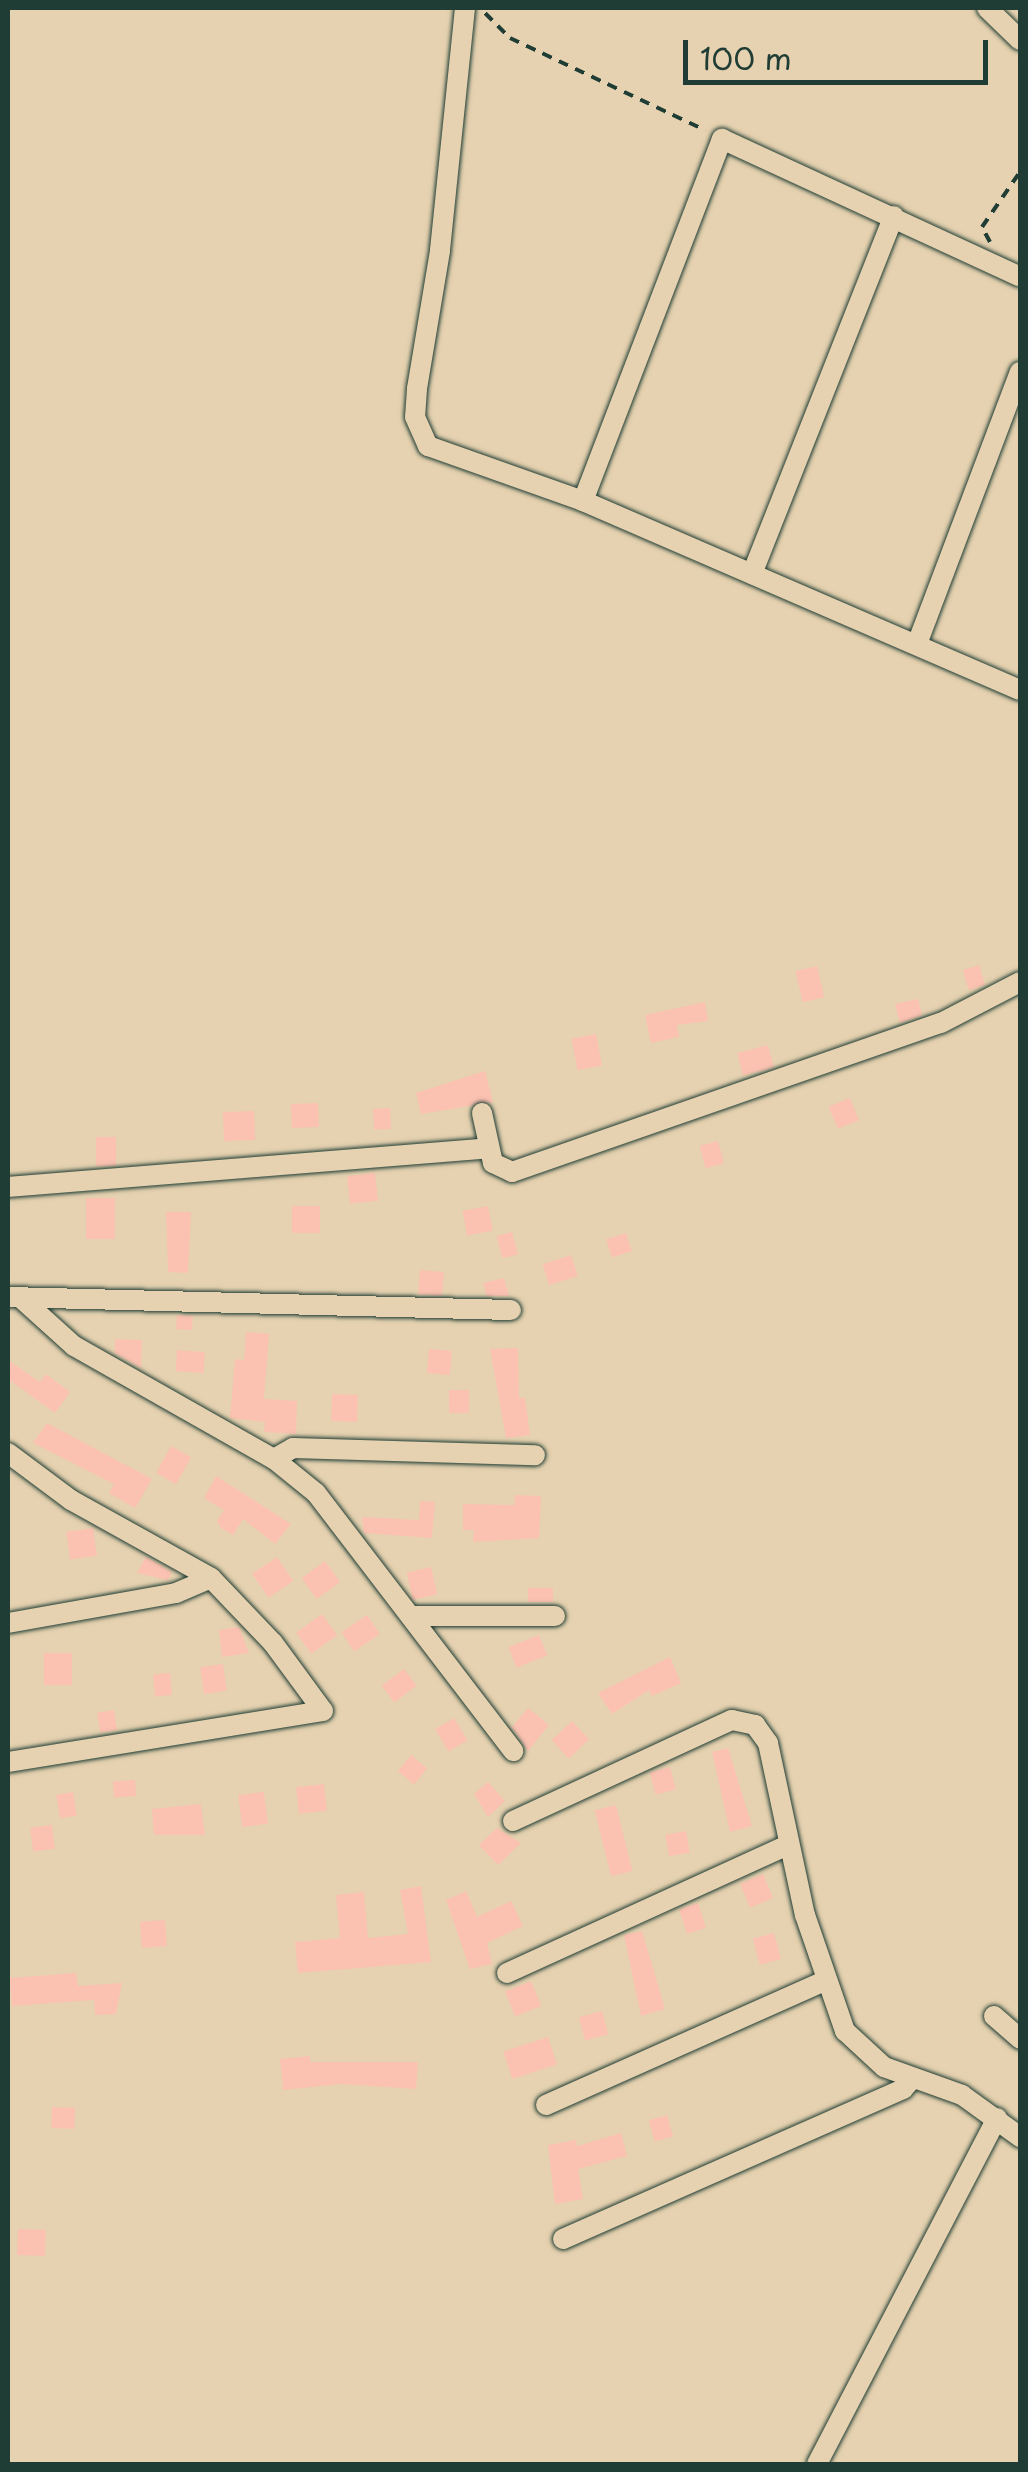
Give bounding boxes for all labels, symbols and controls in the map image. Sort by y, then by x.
scale bar [688,20,993,82]
text: 100 m [700,35,792,80]

